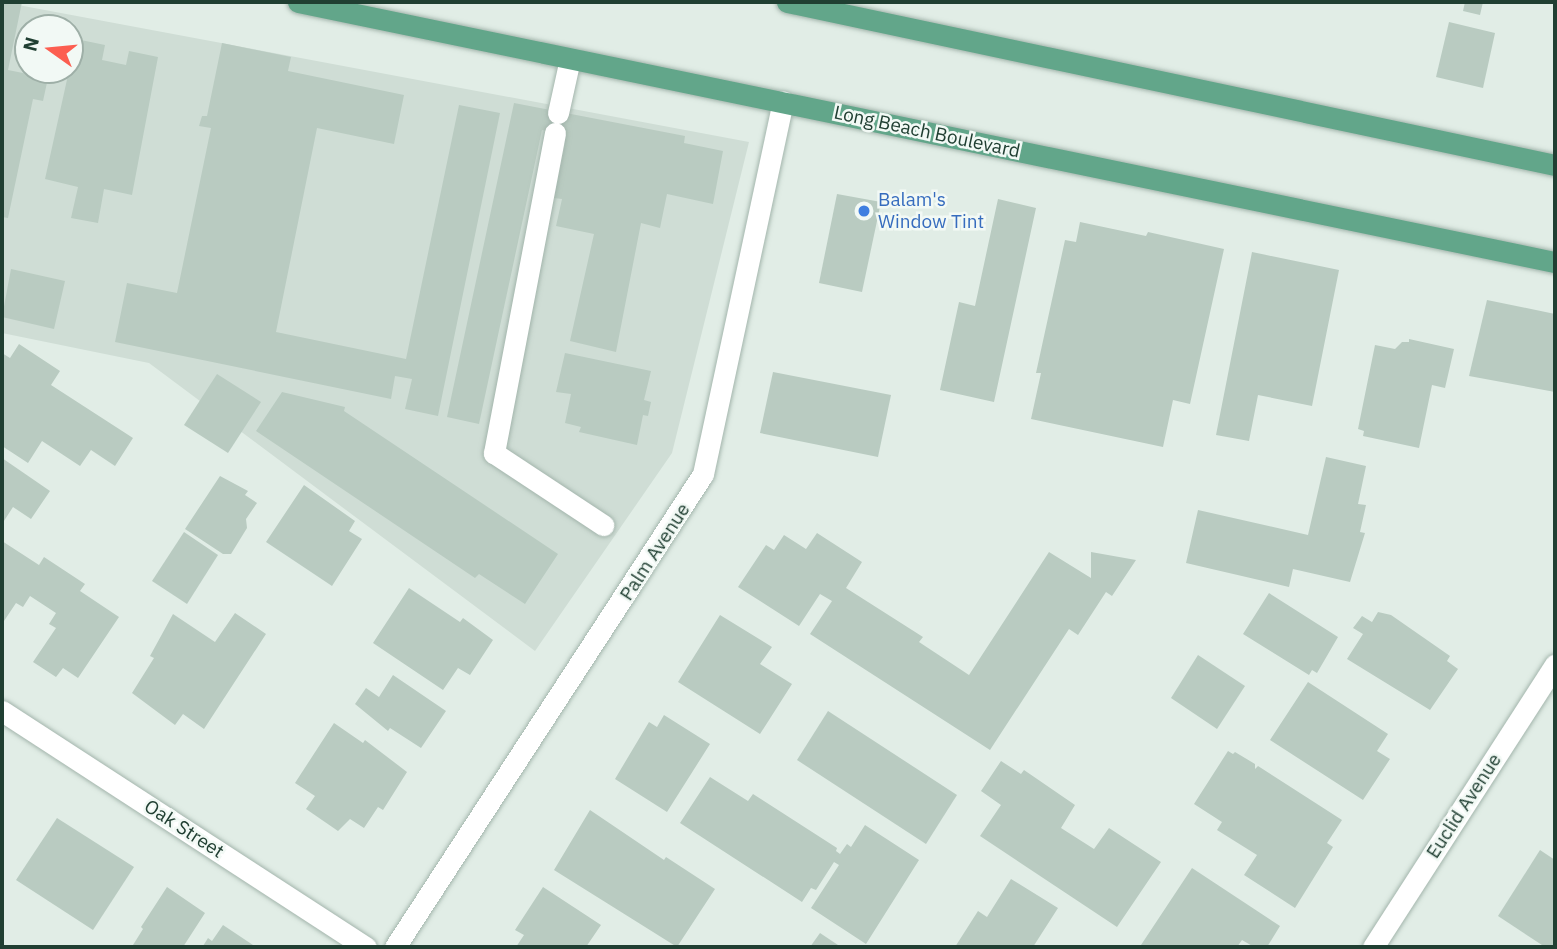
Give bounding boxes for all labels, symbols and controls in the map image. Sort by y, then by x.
north arrow [14,14,84,84]
text: N [17,34,44,54]
street label: Long Beach Boulevard [832,101,1022,163]
place label: Balam's Window Tint [878,189,984,233]
marker: Balam's Window Tint [856,203,872,219]
street label: Palm Avenue [615,499,695,605]
street label: Euclid Avenue [1422,749,1506,863]
street label: Oak Street [140,795,228,863]

